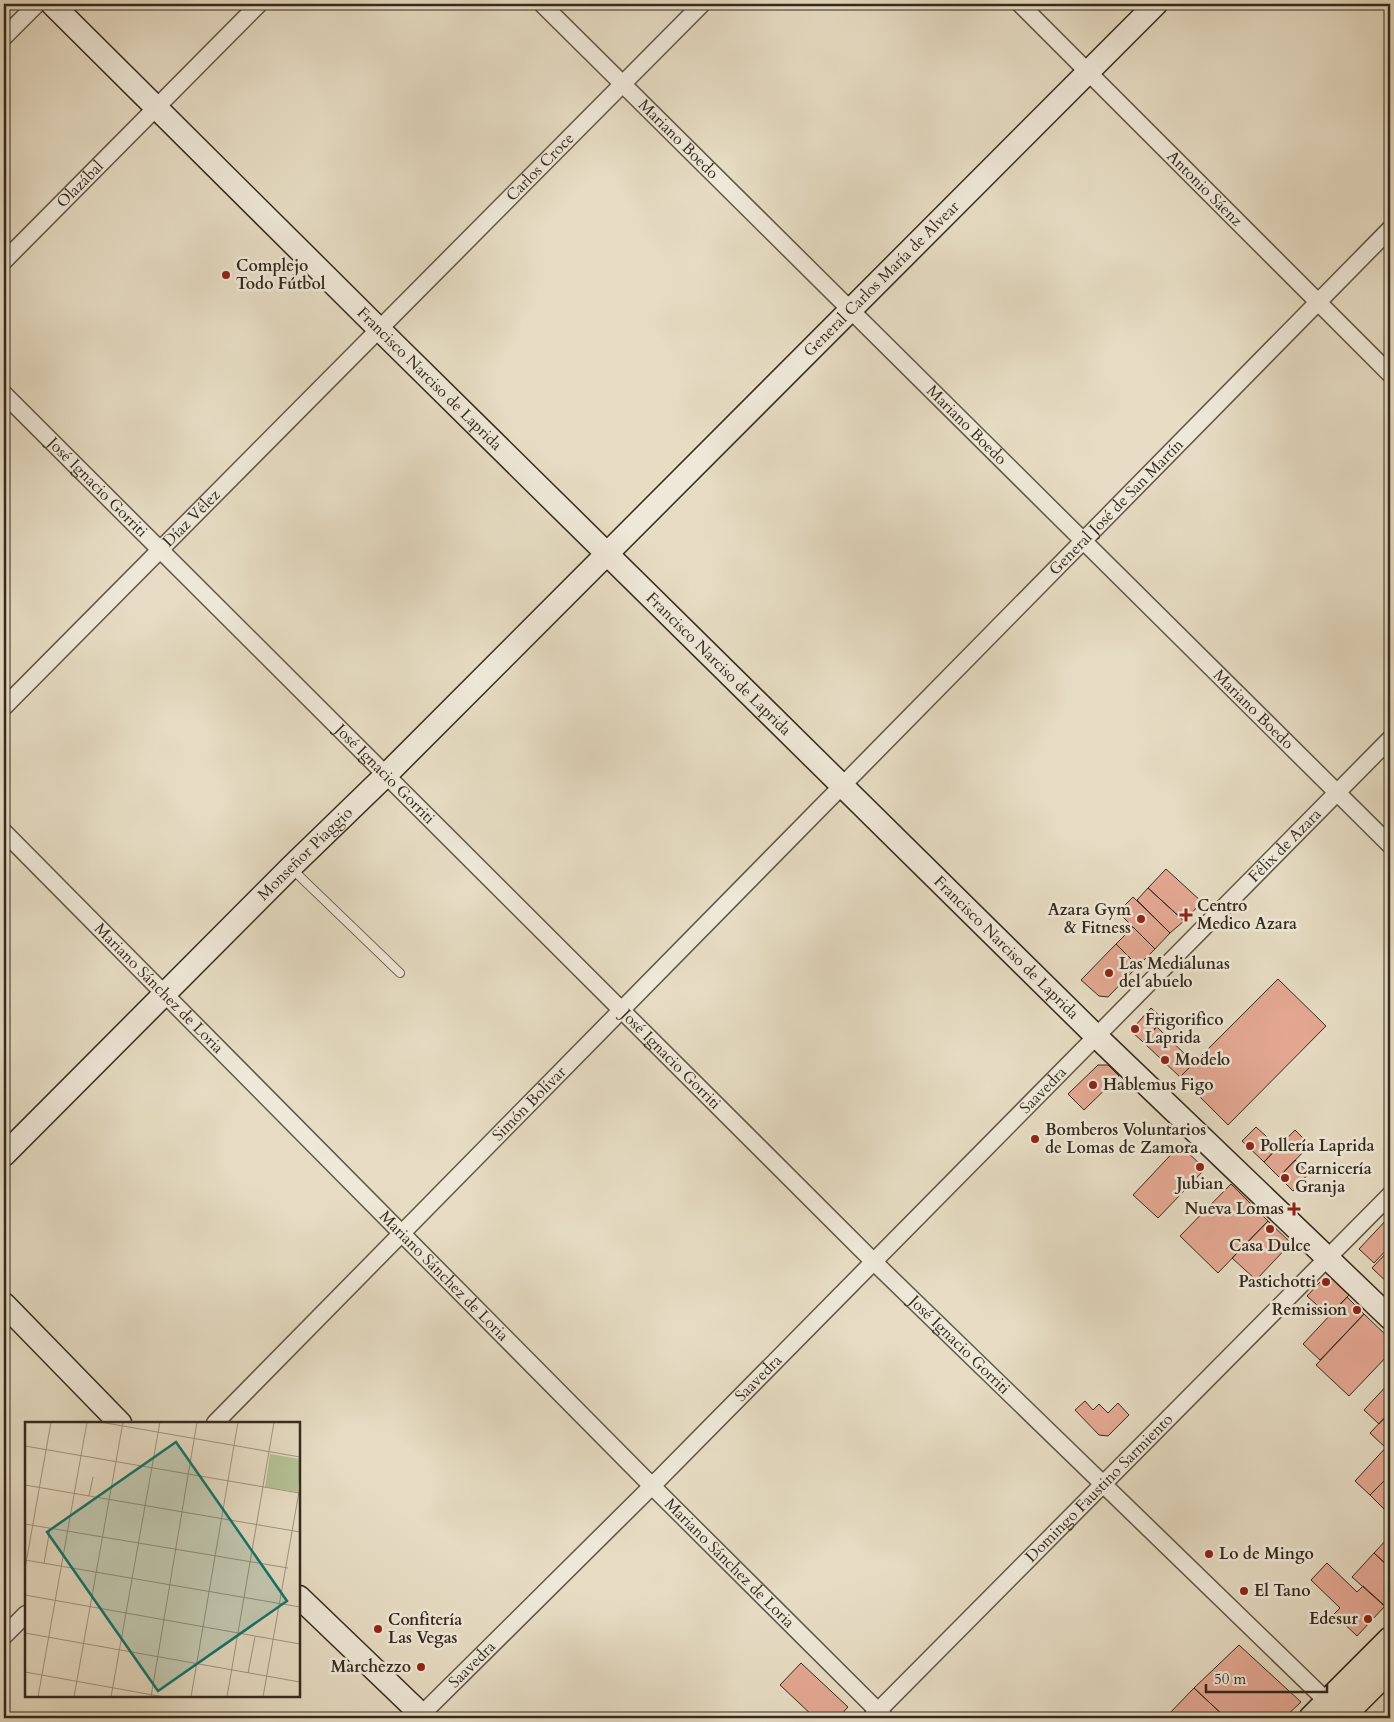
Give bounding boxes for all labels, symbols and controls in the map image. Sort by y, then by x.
street label: Mariano Boedo [633,94,724,184]
street label: Carlos Croce [501,128,579,206]
street label: Antonio Sáenz [1162,146,1247,231]
street label: Olazábal [52,156,108,213]
street label: General Carlos María de Alvear [799,196,964,362]
place label: Complejo Todo Fútbol [236,255,326,295]
marker: Complejo Todo Fútbol [220,269,232,281]
street label: Francisco Narciso de Laprida [352,302,507,455]
street label: Mariano Boedo [921,380,1012,470]
street label: José Ignacio Gorriti [41,431,153,542]
street label: General José de San Martín [1044,434,1188,580]
street label: Díaz Vélez [158,484,225,552]
street label: Francisco Narciso de Laprida [641,587,796,741]
street label: Mariano Boedo [1208,665,1299,755]
street label: José Ignacio Gorriti [328,718,440,829]
street label: Monseñor Piaggio [253,802,358,905]
street label: Félix de Azara [1243,804,1326,887]
street label: Francisco Narciso de Laprida [929,871,1084,1024]
place label: Centro Medico Azara [1197,895,1297,935]
place label: Azara Gym & Fitness [1048,899,1131,939]
marker: Centro Medico Azara [1179,908,1193,922]
marker: Azara Gym & Fitness [1135,913,1147,925]
street label: Mariano Sánchez de Loria [89,918,229,1059]
place label: Las Medialunas del abuelo [1119,953,1230,993]
marker: Las Medialunas del abuelo [1103,967,1115,979]
street label: José Ignacio Gorriti [614,1003,726,1115]
place label: Frigorifico Laprida [1145,1009,1224,1049]
marker: Frigorifico Laprida [1129,1023,1141,1035]
place label: Modelo [1175,1049,1230,1071]
marker: Modelo [1159,1054,1171,1066]
street label: Simón Bolívar [487,1061,571,1146]
street label: Saavedra [1015,1062,1072,1119]
place label: Hablemus Figo [1103,1074,1214,1096]
marker: Hablemus Figo [1087,1079,1099,1091]
place label: Bomberos Voluntarios de Lomas de Zamora [1045,1119,1206,1159]
marker: Bomberos Voluntarios de Lomas de Zamora [1029,1133,1041,1145]
place label: Pollería Laprida [1260,1135,1375,1157]
marker: Pollería Laprida [1244,1140,1256,1152]
place label: Carnicería Granja [1295,1158,1372,1198]
marker: Jubian [1194,1161,1206,1173]
marker: Carnicería Granja [1279,1172,1291,1184]
place label: Jubian [1174,1173,1224,1195]
place label: Nueva Lomas [1184,1198,1284,1220]
marker: Nueva Lomas [1288,1203,1300,1215]
street label: Mariano Sánchez de Loria [374,1206,514,1346]
marker: Casa Dulce [1264,1223,1276,1235]
place label: Casa Dulce [1229,1235,1311,1257]
place label: Pastichotti [1239,1271,1316,1293]
marker: Pastichotti [1320,1276,1332,1288]
street label: José Ignacio Gorriti [903,1289,1015,1400]
place label: Remission [1272,1299,1348,1321]
marker: Remission [1351,1304,1363,1316]
street label: Saavedra [730,1350,787,1407]
street label: Domingo Faustino Sarmiento [1020,1409,1178,1567]
inset map [25,1422,300,1697]
street label: Mariano Sánchez de Loria [659,1493,800,1633]
place label: Lo de Mingo [1219,1543,1314,1565]
marker: Lo de Mingo [1203,1548,1215,1560]
place label: El Tano [1254,1580,1311,1602]
marker: El Tano [1238,1585,1250,1597]
place label: Edesur [1309,1608,1359,1630]
place label: Confitería Las Vegas [388,1609,462,1649]
marker: Edesur [1362,1613,1374,1625]
marker: Confitería Las Vegas [372,1623,384,1635]
street label: Saavedra [443,1636,501,1693]
place label: Marchezzo [331,1656,411,1678]
marker: Marchezzo [415,1661,427,1673]
scale bar [1206,1662,1328,1694]
text: 50 m [1214,1669,1246,1689]

